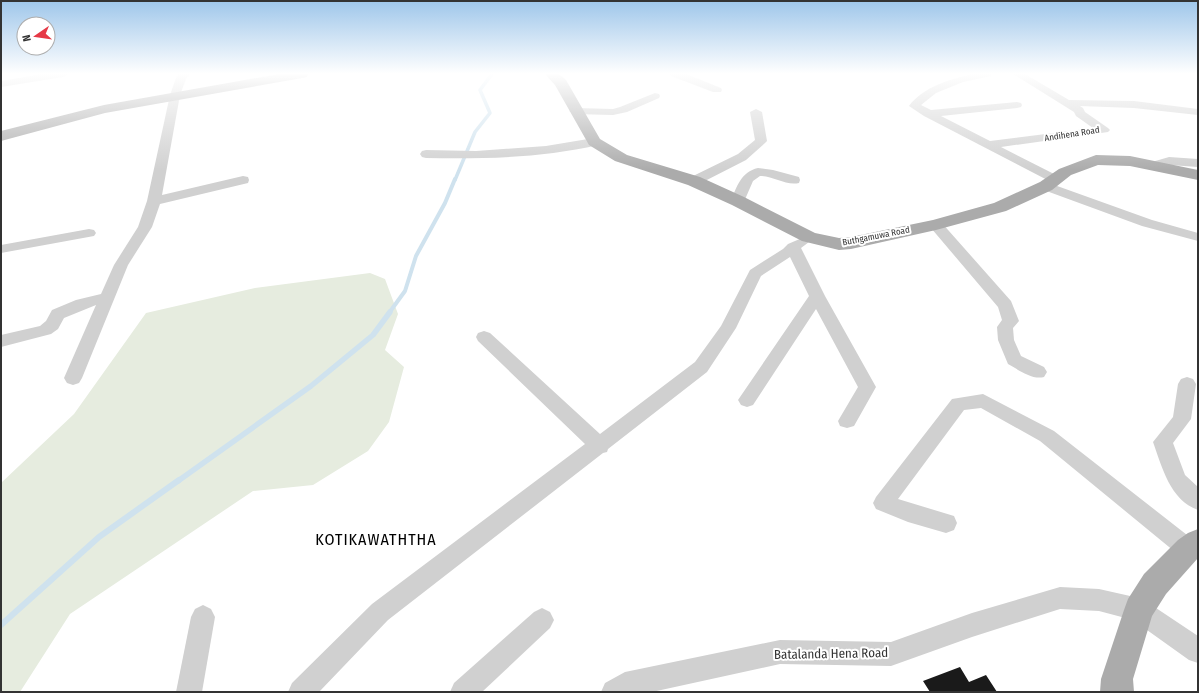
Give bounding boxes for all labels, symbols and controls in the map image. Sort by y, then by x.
north arrow [16,16,56,56]
text: N [20,33,34,43]
street label: Andihena Road [1044,125,1100,143]
street label: Buthgamuwa Road [841,225,911,247]
district label: KOTIKAWATHTHA [315,530,437,549]
street label: Batalanda Hena Road [774,645,888,662]

